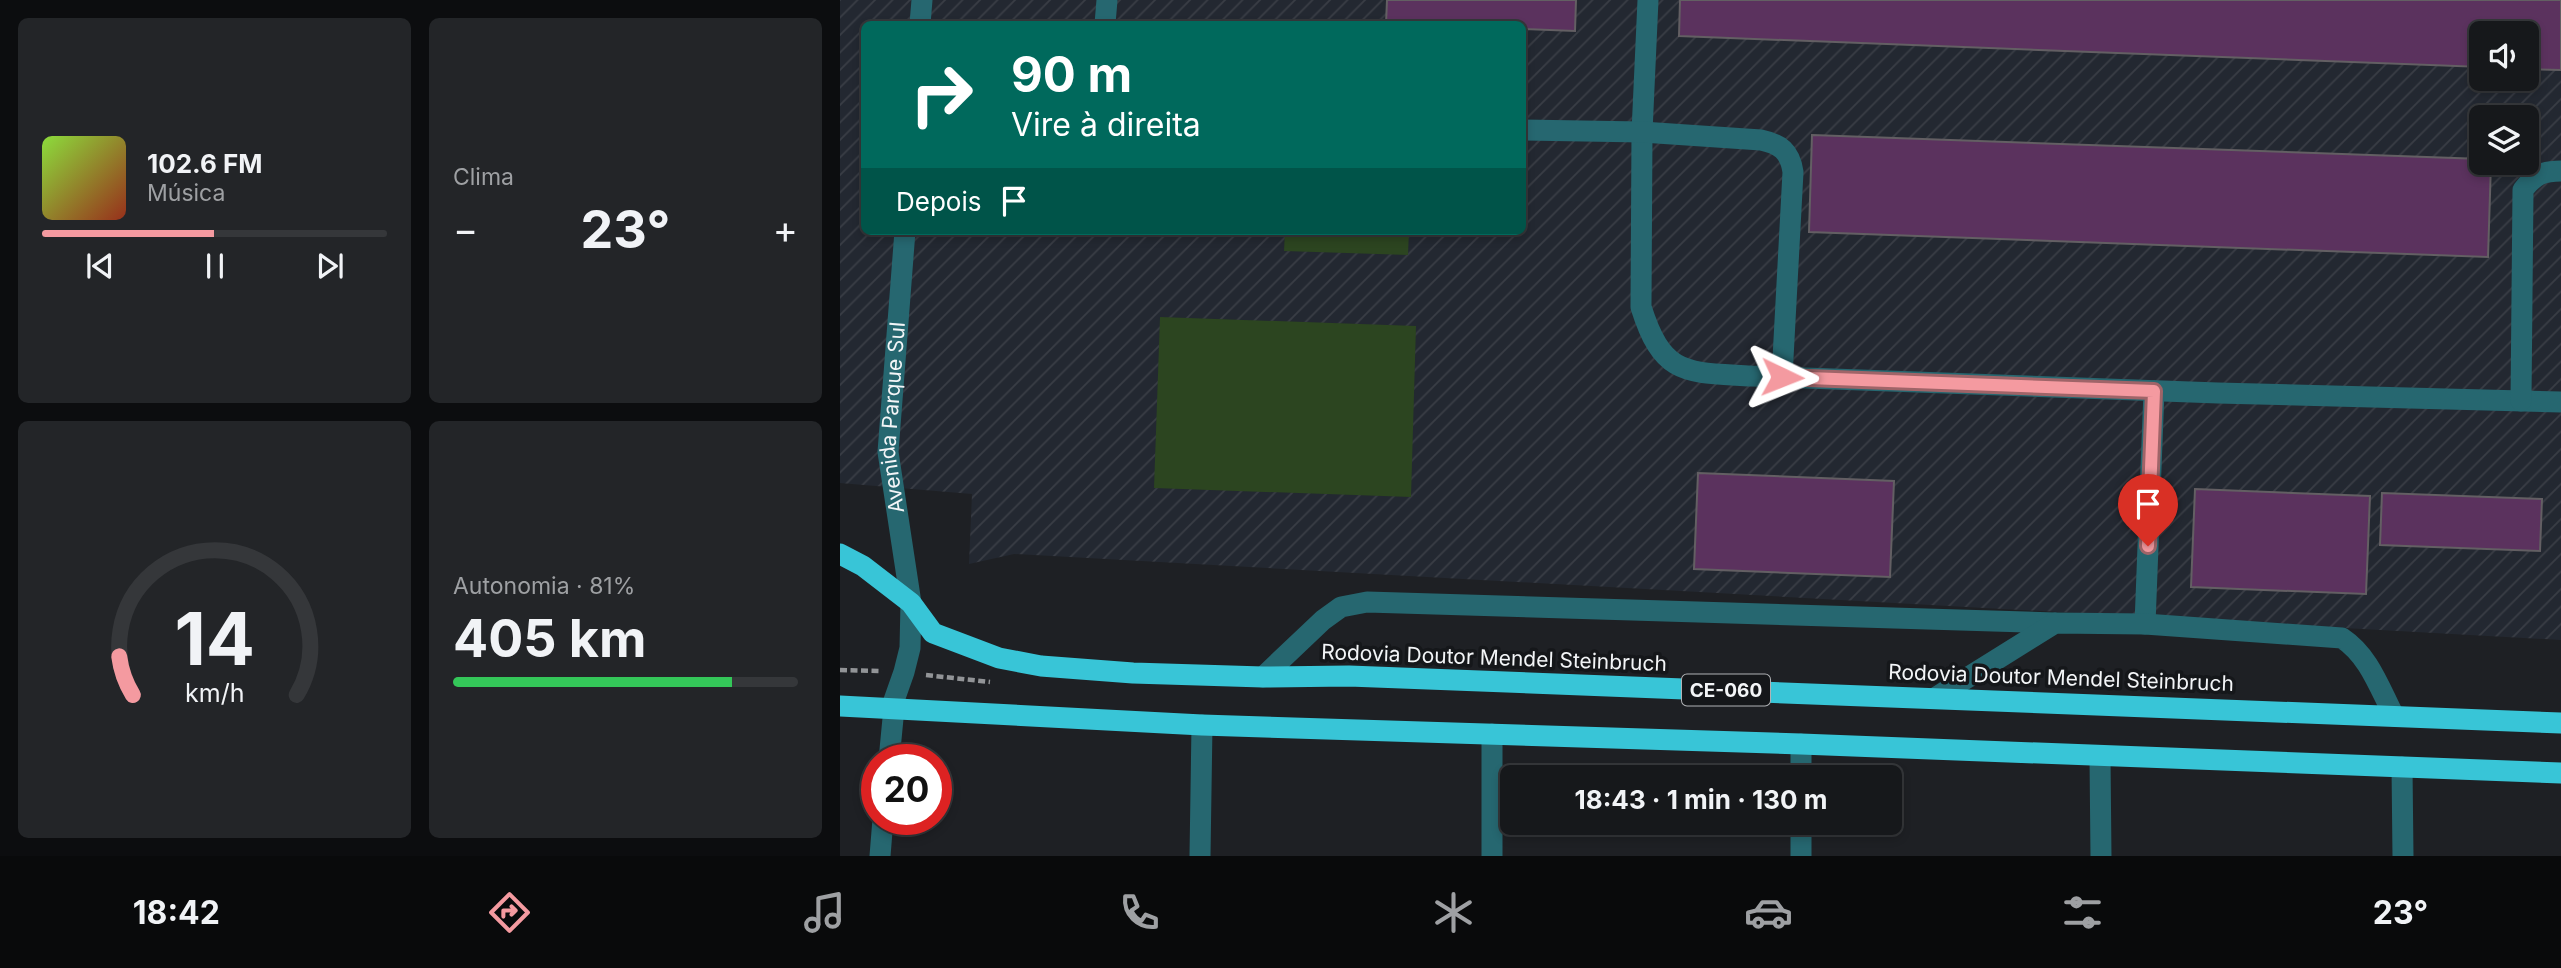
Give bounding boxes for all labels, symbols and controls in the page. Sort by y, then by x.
map controls [2469,21,2539,175]
button: sound [2469,21,2539,91]
text: 90 m [1011,45,1132,104]
icon: right [896,49,987,140]
text: Vire à direita [1011,105,1201,144]
button: layers [2469,105,2539,175]
text: 102.6 FM [147,148,263,179]
text: Clima [453,163,514,191]
text: Música [147,179,225,207]
icon: arrive [995,182,1033,220]
text: Depois [896,186,981,217]
text: 23° [581,198,670,261]
text: − [453,206,478,252]
text: + [773,206,798,252]
icon: previous [81,247,119,285]
icon: pause [196,247,234,285]
icon: next [311,247,349,285]
street label: Avenida Parque Sul [874,321,910,515]
position arrow [1745,340,1819,414]
pin [2118,474,2178,546]
icon: arrive [2129,485,2167,523]
text: Autonomia · 81% [453,572,635,600]
text: 14 [174,595,255,684]
text: 405 km [453,607,646,670]
street label: Rodovia Doutor Mendel Steinbruch [1321,639,1667,676]
street label: Rodovia Doutor Mendel Steinbruch [1888,659,2234,696]
road number: CE-060 [1682,674,1770,706]
text: km/h [185,678,244,708]
speed limit sign: 20 [861,744,952,835]
text: 18:43 · 1 min · 130 m [1575,784,1827,815]
icon: directions [485,888,534,937]
icon: music [800,888,849,937]
icon: phone [1115,888,1164,937]
icon: climate [1429,888,1478,937]
icon: car [1744,888,1793,937]
icon: filters [2058,888,2107,937]
text: 18:42 [133,893,220,932]
text: 23° [2373,893,2428,932]

